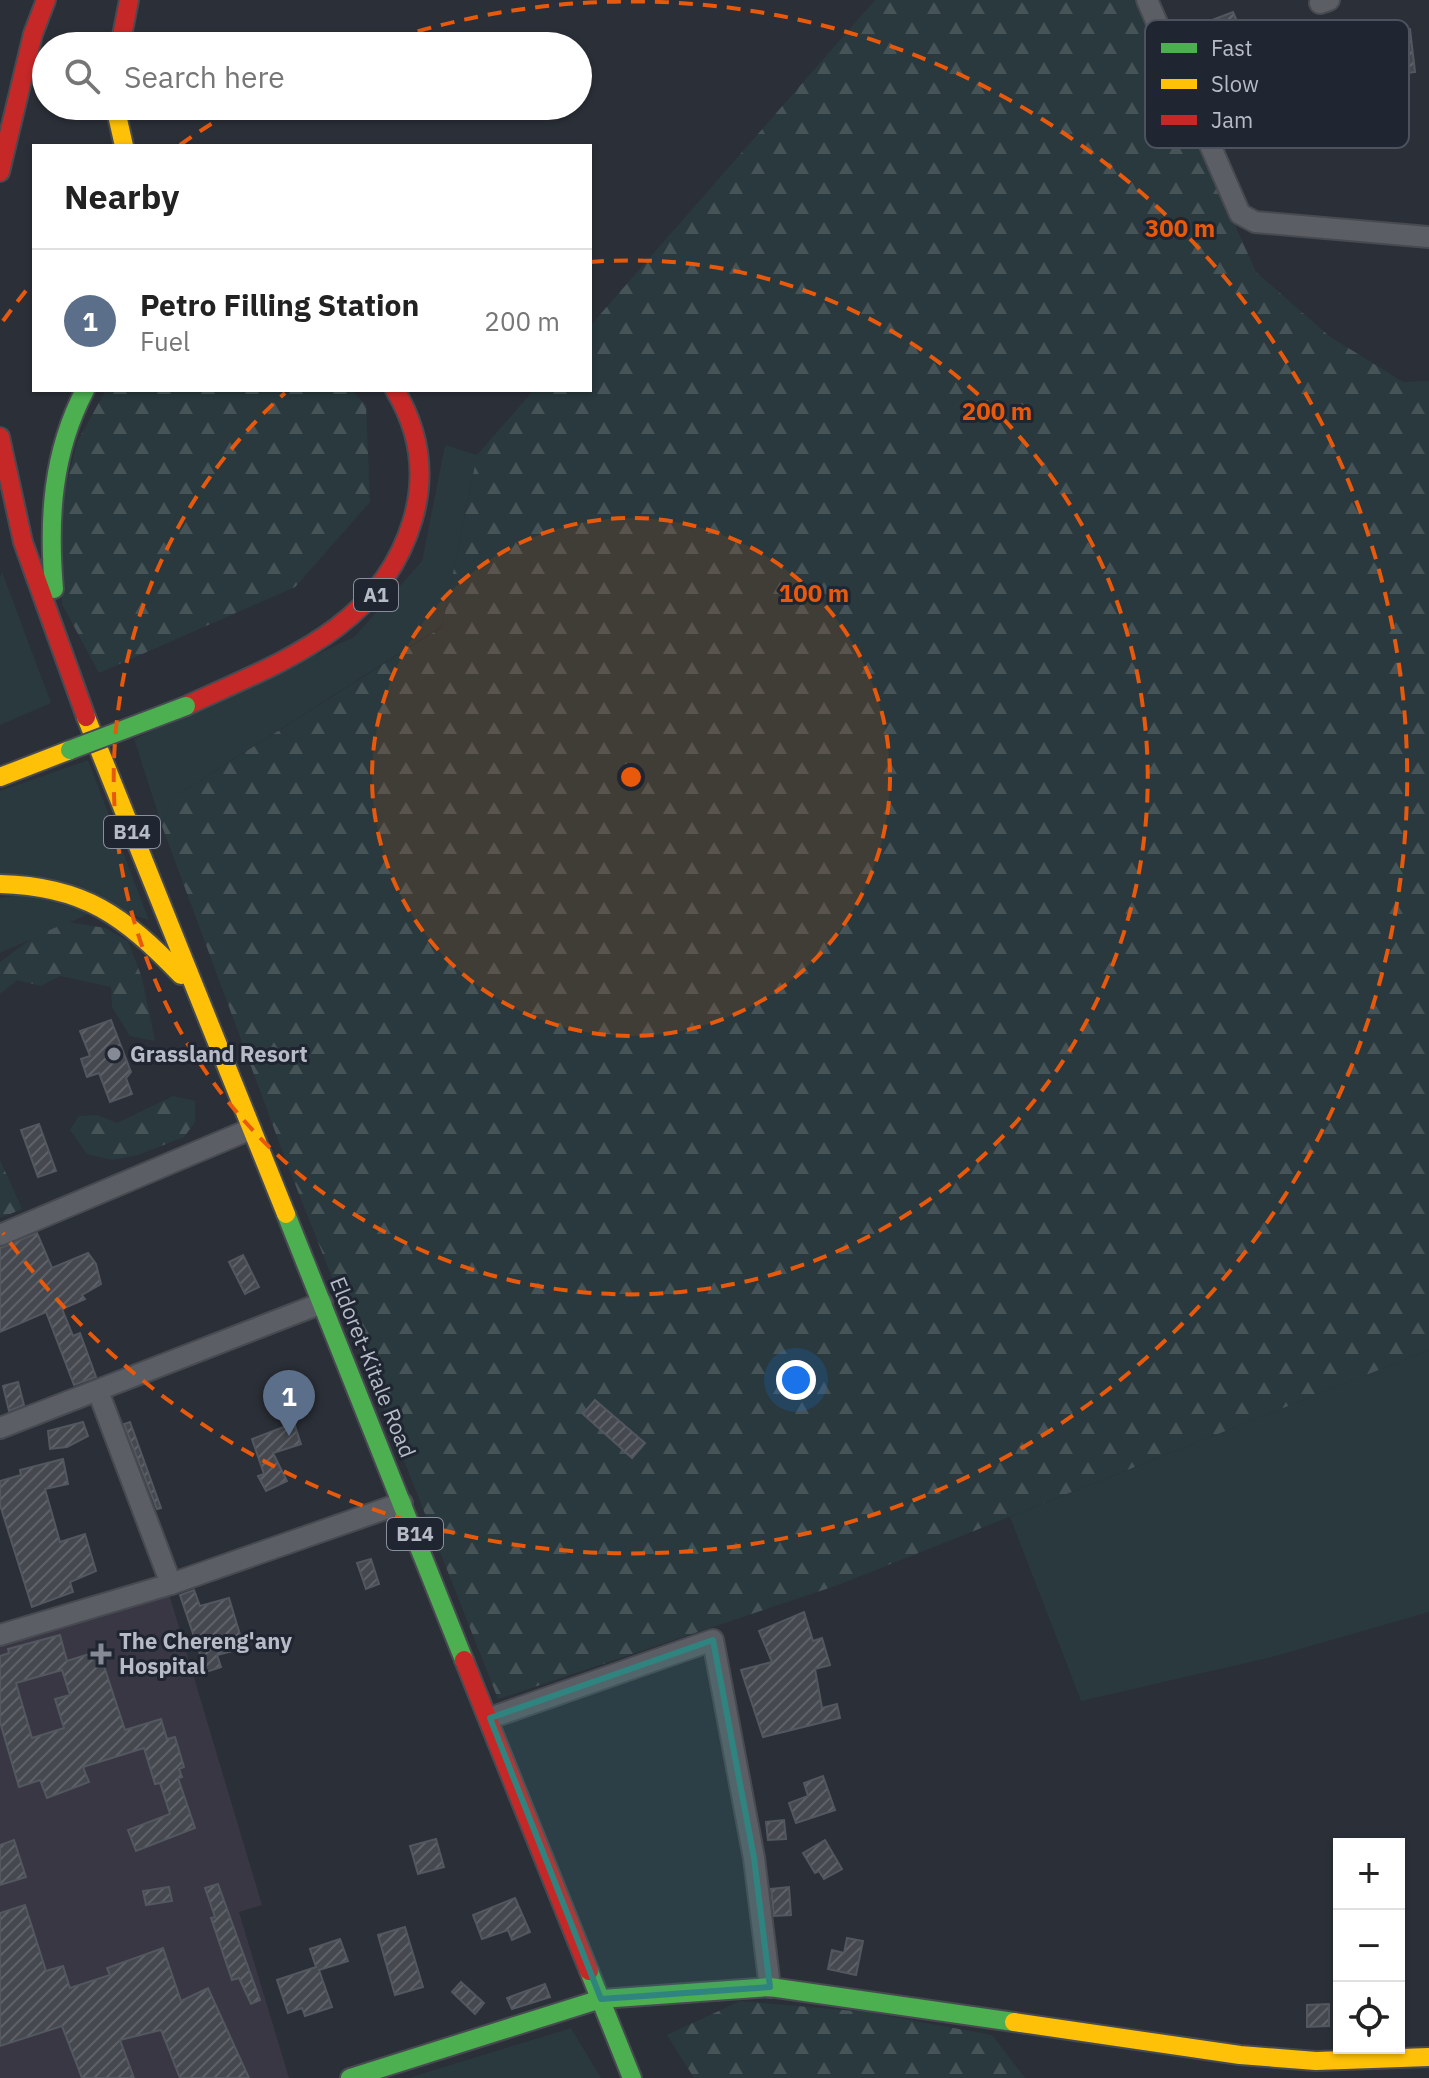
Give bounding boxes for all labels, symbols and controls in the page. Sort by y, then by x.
legend [1145,20,1409,148]
search box [32,32,592,120]
text: Fast [1211,33,1252,62]
icon: search [60,54,104,98]
text: Search here [124,57,285,96]
text: Slow [1211,69,1259,98]
text: Jam [1211,105,1253,134]
text: Nearby [64,174,179,218]
text: 300 m [1145,212,1215,244]
text: Petro Filling Station [140,285,419,324]
text: 1 [82,304,98,338]
text: 200 m [484,304,560,338]
text: Fuel [140,324,190,358]
text: 200 m [962,395,1032,427]
text: 100 m [779,577,849,609]
road number: A1 [354,579,398,611]
centre of rings [617,763,645,791]
road number: B14 [104,816,160,848]
place label: Grassland Resort [130,1039,308,1068]
marker: Grassland Resort [105,1045,123,1063]
street label: Eldoret-Kitale Road [324,1272,423,1462]
your location [776,1360,816,1400]
pin: 1 [263,1370,315,1436]
road number: B14 [387,1518,443,1550]
place label: The Chereng'any Hospital [119,1626,292,1680]
marker: The Chereng'any Hospital [90,1643,112,1665]
map controls [1333,1838,1405,2054]
button: + [1333,1838,1405,1910]
button: − [1333,1910,1405,1982]
button: locate [1333,1982,1405,2054]

